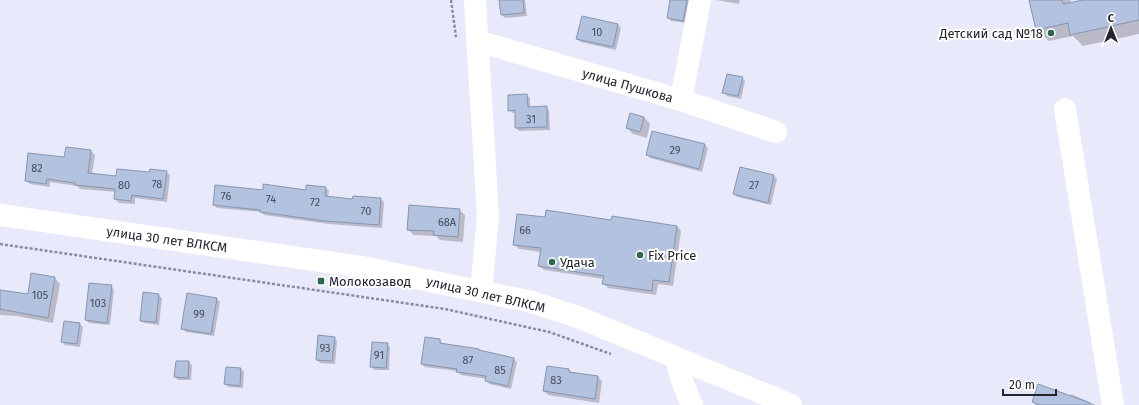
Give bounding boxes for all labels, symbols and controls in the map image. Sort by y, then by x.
north arrow [1091,8,1131,48]
text: С [1108,12,1115,25]
house number: 10 [592,26,602,39]
place label: Детский сад №18 [939,26,1043,41]
marker: Детский сад №18 [1046,28,1056,38]
street label: улица Пушкова [581,65,675,106]
house number: 31 [526,113,536,126]
house number: 29 [669,144,681,157]
house number: 82 [31,162,43,175]
house number: 78 [152,178,162,191]
house number: 80 [118,179,130,192]
house number: 27 [749,179,759,192]
house number: 76 [221,190,231,203]
house number: 74 [266,193,276,206]
house number: 72 [310,196,320,209]
house number: 70 [361,205,371,218]
house number: 68А [438,216,457,229]
street label: улица 30 лет ВЛКСМ [106,224,228,255]
house number: 66 [519,224,531,237]
place label: Fix Price [648,248,696,263]
marker: Fix Price [635,250,645,260]
place label: Удача [560,255,595,270]
marker: Удача [547,257,557,267]
street label: улица 30 лет ВЛКСМ [425,273,547,315]
place label: Молокозавод [329,274,411,289]
marker: Молокозавод [316,276,326,286]
house number: 105 [32,289,49,302]
house number: 103 [90,297,106,310]
house number: 99 [193,308,205,321]
house number: 93 [319,342,331,355]
house number: 91 [374,349,384,362]
house number: 87 [463,354,474,367]
house number: 85 [494,364,506,377]
scale bar [1003,371,1056,397]
house number: 83 [550,374,562,387]
text: 20 m [1009,378,1035,392]

